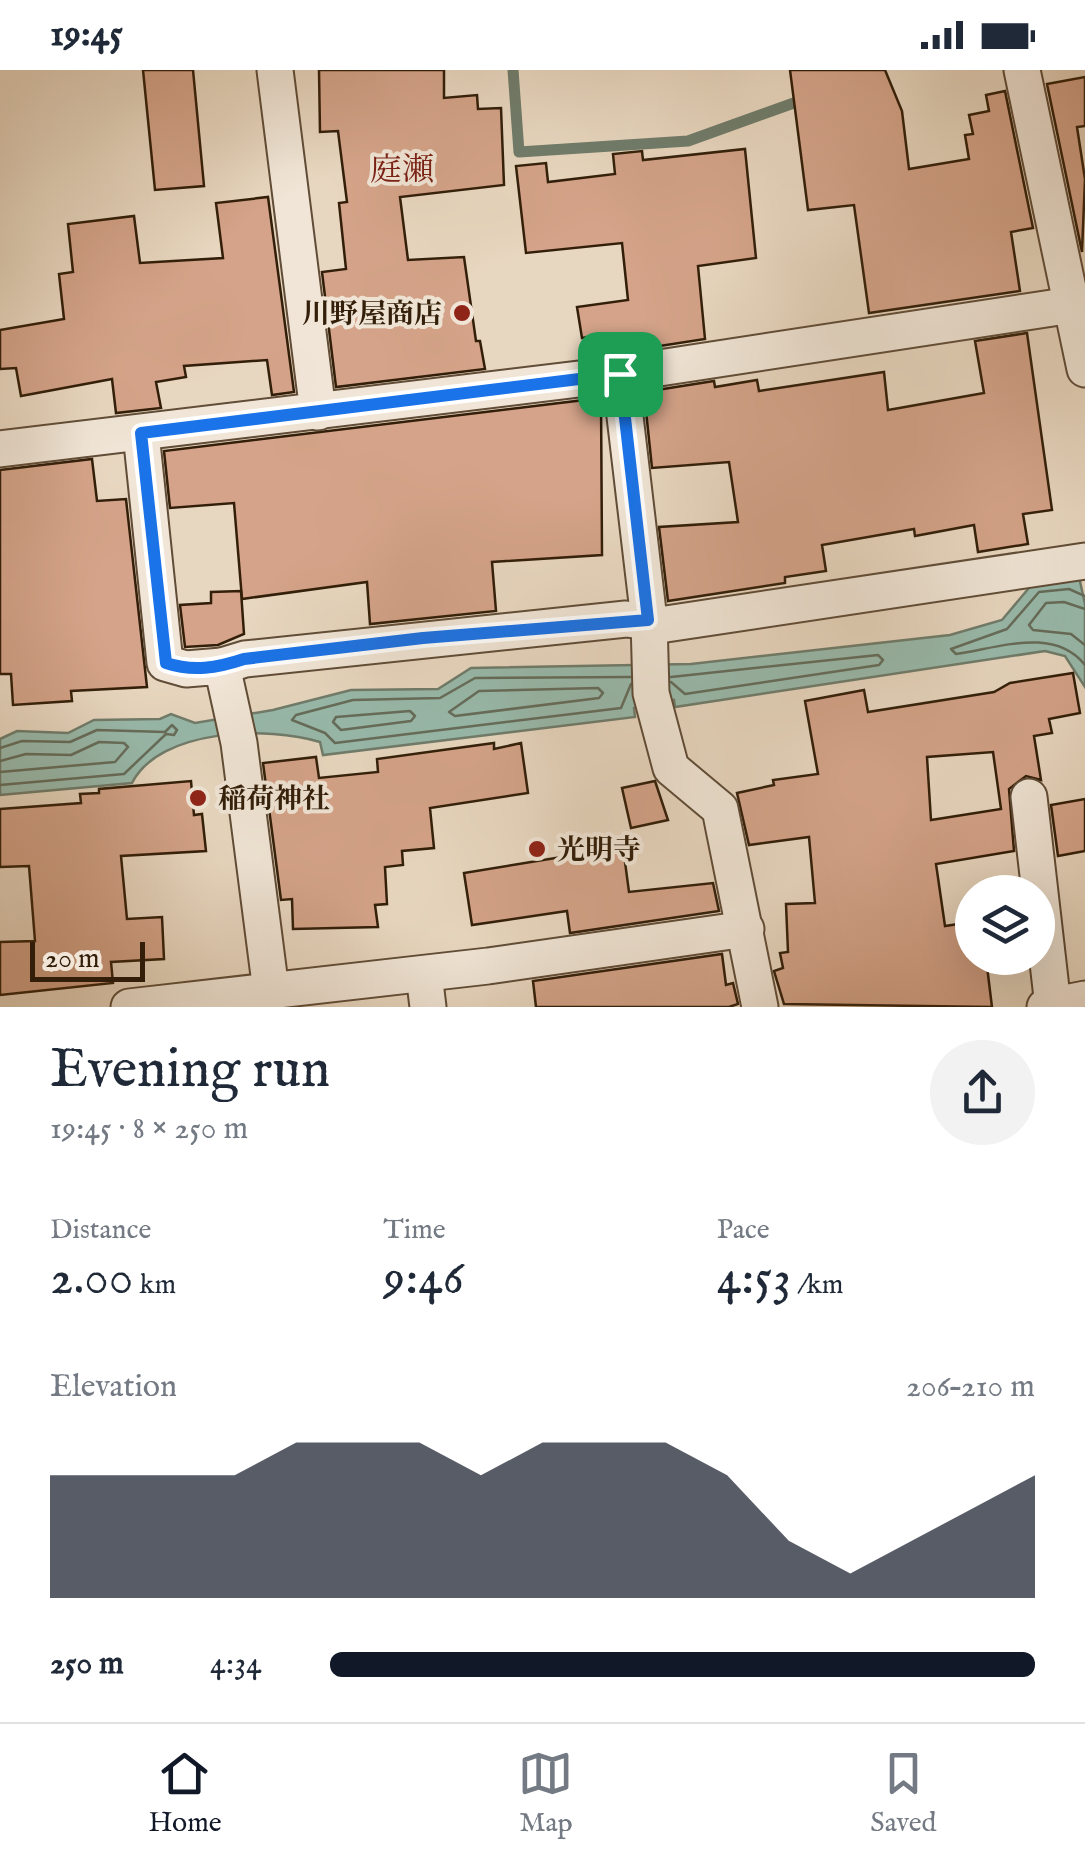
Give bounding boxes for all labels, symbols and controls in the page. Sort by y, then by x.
text: 19:45 [50,11,123,59]
district label: 庭瀬 [370,151,434,192]
place label: 川野屋商店 [302,298,442,333]
marker: 川野屋商店 [451,302,473,324]
pin [578,332,663,417]
icon: arrive [593,347,648,402]
place label: 稲荷神社 [218,783,330,818]
marker: 稲荷神社 [187,787,209,809]
place label: 光明寺 [557,834,641,869]
marker: 光明寺 [526,838,548,860]
map controls [955,875,1055,975]
button: layers [955,875,1055,975]
scale bar [30,937,145,981]
text: 20 m [45,942,100,977]
text: Evening run [50,1036,330,1106]
button: share [930,1040,1035,1145]
text: 19:45 · 8 × 250 m [50,1109,248,1150]
text: Distance [50,1213,151,1248]
text: Time [383,1213,446,1248]
text: Pace [717,1213,770,1248]
text: 2.00 [50,1248,133,1311]
text: 9:46 [383,1248,464,1311]
text: 4:53 [717,1248,791,1311]
text: km [133,1268,176,1303]
text: /km [791,1268,843,1303]
text: Elevation [50,1367,177,1408]
text: 206–210 m [906,1367,1035,1408]
text: 250 m [50,1644,124,1685]
text: 4:34 [210,1644,262,1685]
tab: Home [148,1746,222,1841]
tab: Map [518,1746,573,1841]
tab: Saved [870,1746,937,1841]

